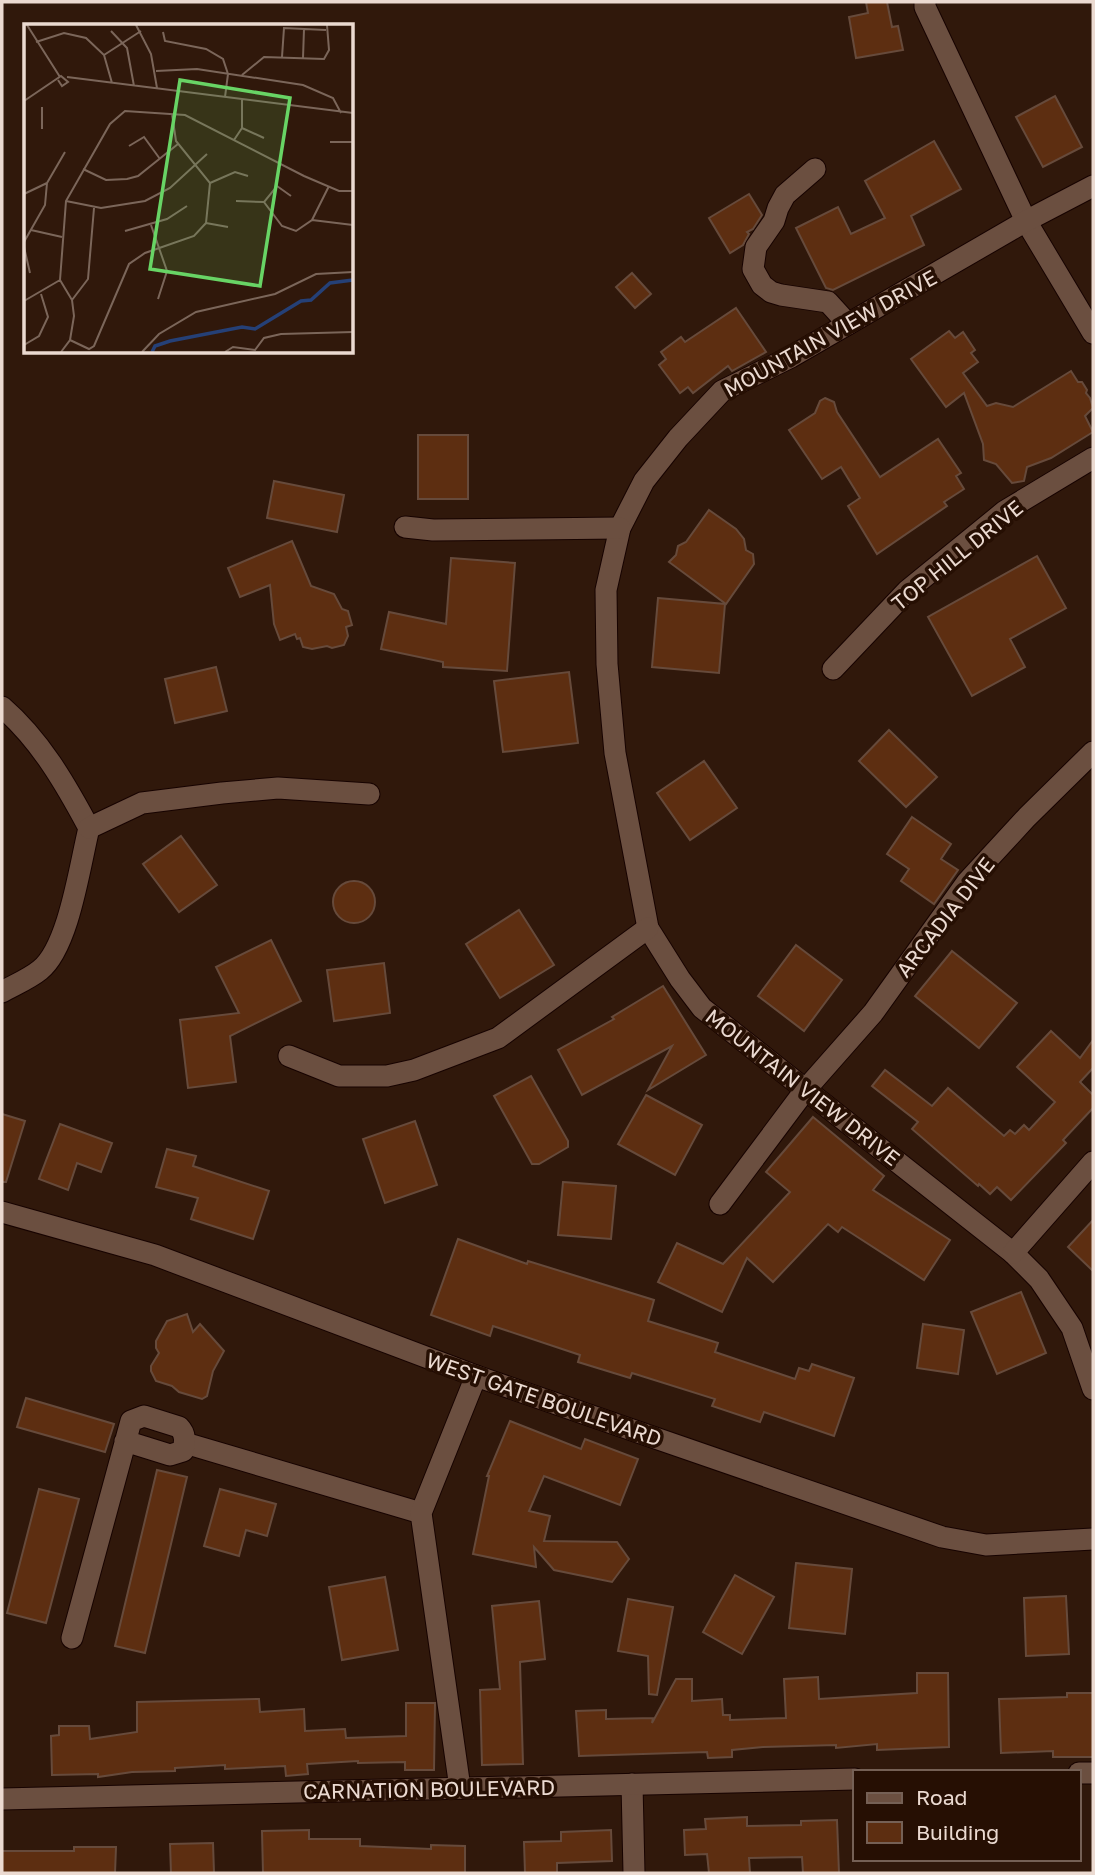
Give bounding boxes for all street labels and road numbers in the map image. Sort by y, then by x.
street label: MOUNTAIN VIEW DRIVE [719,264,941,402]
street label: TOP HILL DRIVE [886,494,1028,616]
street label: ARCADIA DIVE [890,852,1000,982]
street label: MOUNTAIN VIEW DRIVE [701,1003,905,1171]
street label: WEST GATE BOULEVARD [423,1346,665,1452]
street label: CARNATION BOULEVARD [303,1774,555,1804]

